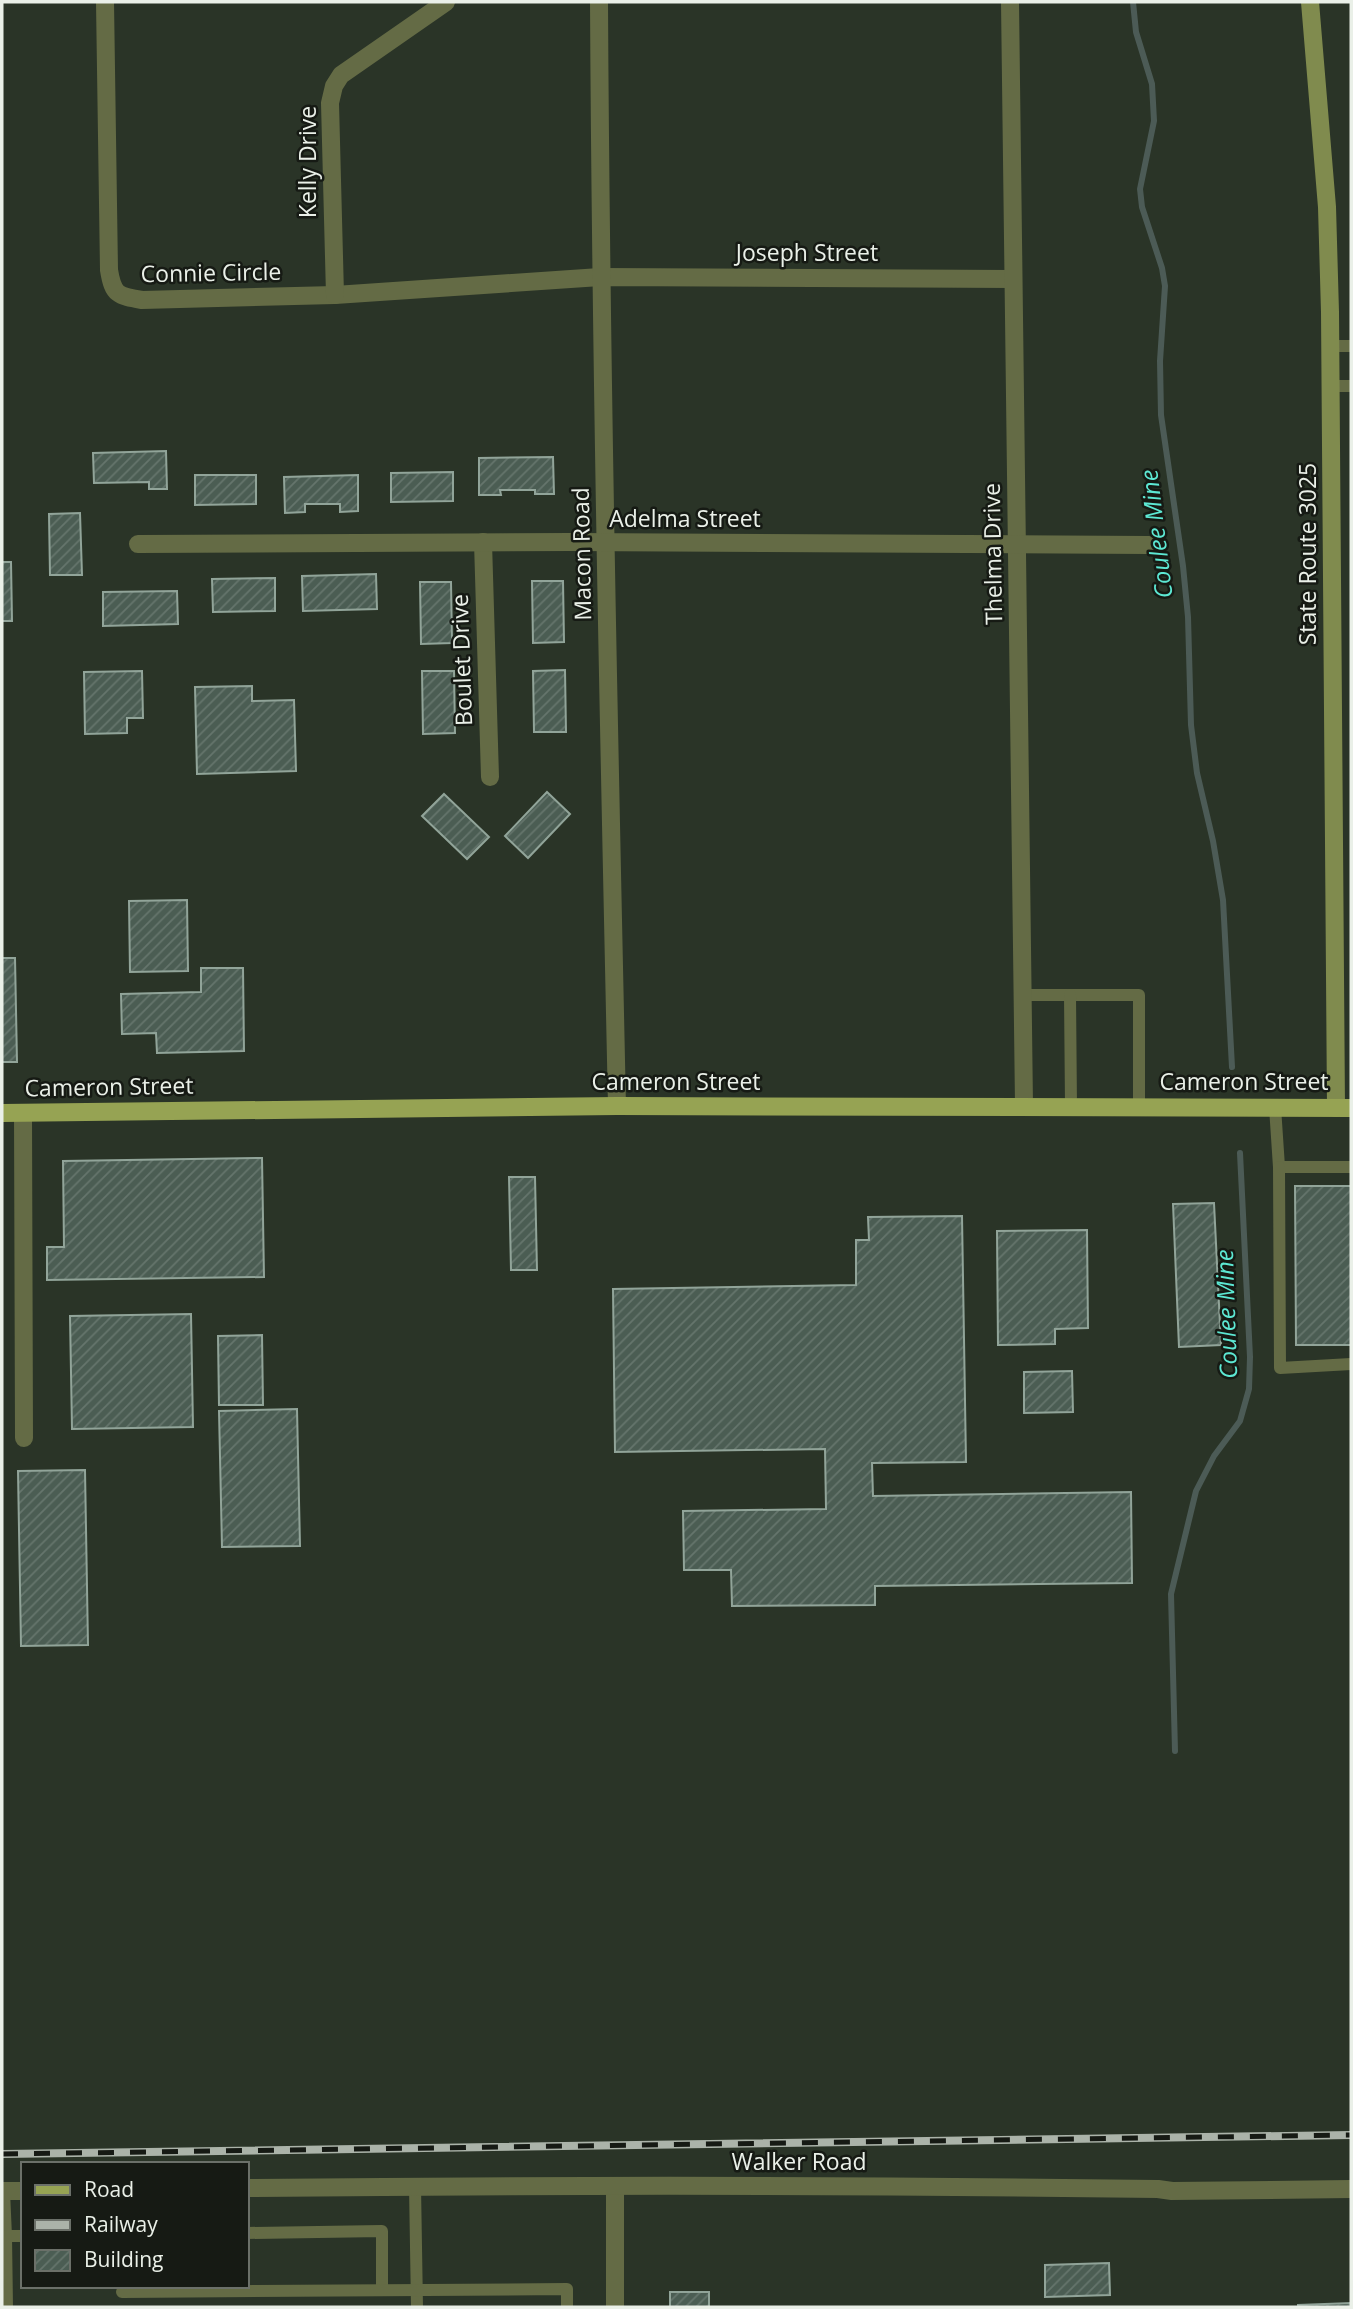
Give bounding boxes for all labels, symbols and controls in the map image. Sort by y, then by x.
street label: Kelly Drive [291,106,323,218]
street label: Joseph Street [734,236,878,268]
street label: Connie Circle [140,255,282,289]
street label: State Route 3025 [1291,463,1323,645]
water label: Coulee Mine [1131,468,1180,600]
street label: Thelma Drive [975,483,1009,625]
street label: Macon Road [564,487,598,621]
street label: Adelma Street [609,502,761,534]
street label: Boulet Drive [443,594,479,727]
street label: Cameron Street [591,1065,761,1097]
street label: Cameron Street [1159,1065,1329,1097]
street label: Cameron Street [24,1069,194,1103]
water label: Coulee Mine [1207,1249,1244,1379]
street label: Walker Road [731,2145,867,2177]
legend [21,2162,248,2288]
text: Road [84,2175,134,2203]
text: Railway [84,2210,158,2238]
text: Building [84,2245,163,2273]

